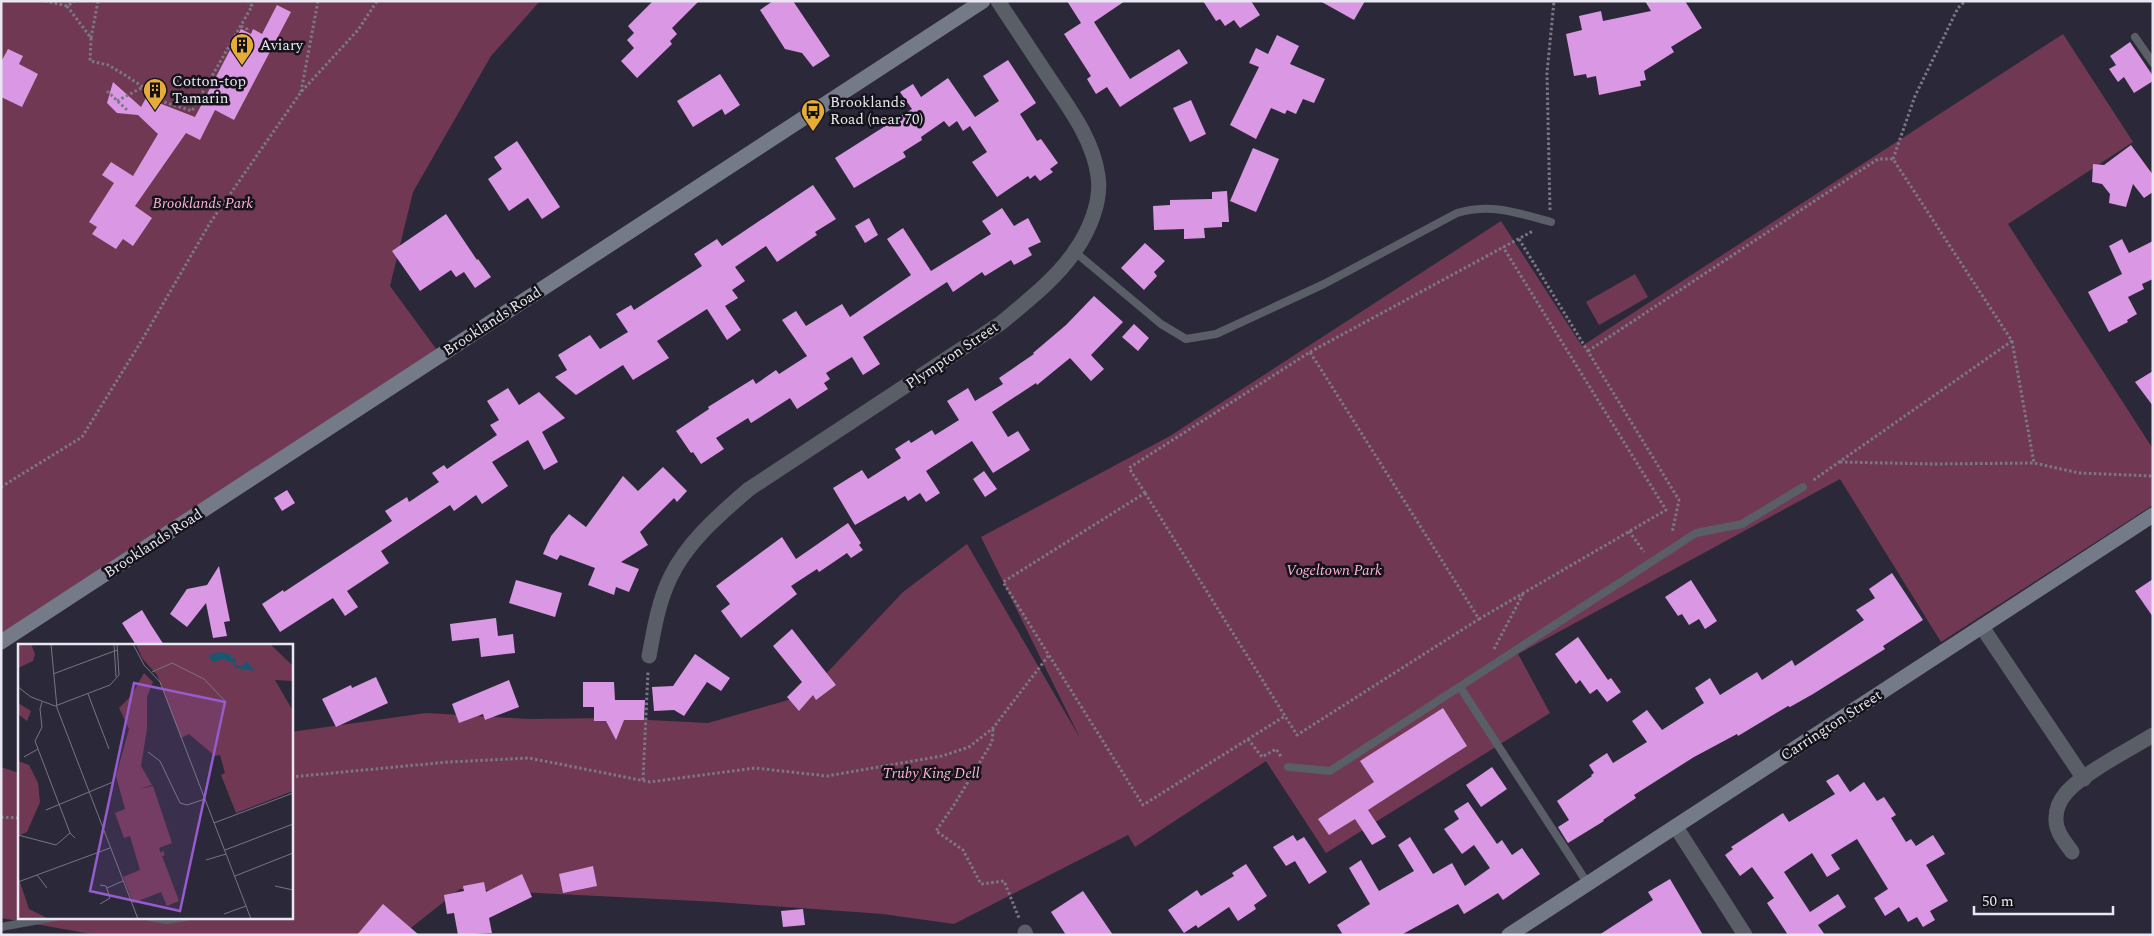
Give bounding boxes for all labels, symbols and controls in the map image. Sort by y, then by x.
building icon: Aviary [229,32,255,66]
place label: Aviary [260,34,304,57]
place label: Cotton-top Tamarin [172,70,246,110]
building icon: Cotton-top Tamarin [142,77,168,111]
place label: Brooklands Road (near 70) [830,91,923,131]
bus stop icon: Brooklands Road (near 70) [800,98,826,132]
park label: Brooklands Park [153,192,253,215]
street label: Brooklands Road [439,281,546,362]
street label: Plympton Street [901,316,1003,395]
street label: Brooklands Road [100,503,207,584]
park label: Vogeltown Park [1286,559,1382,582]
inset map [18,644,292,918]
street label: Carrington Street [1776,684,1887,767]
park label: Truby King Dell [882,762,980,785]
scale bar [1974,884,2113,916]
text: 50 m [1982,890,2014,913]

